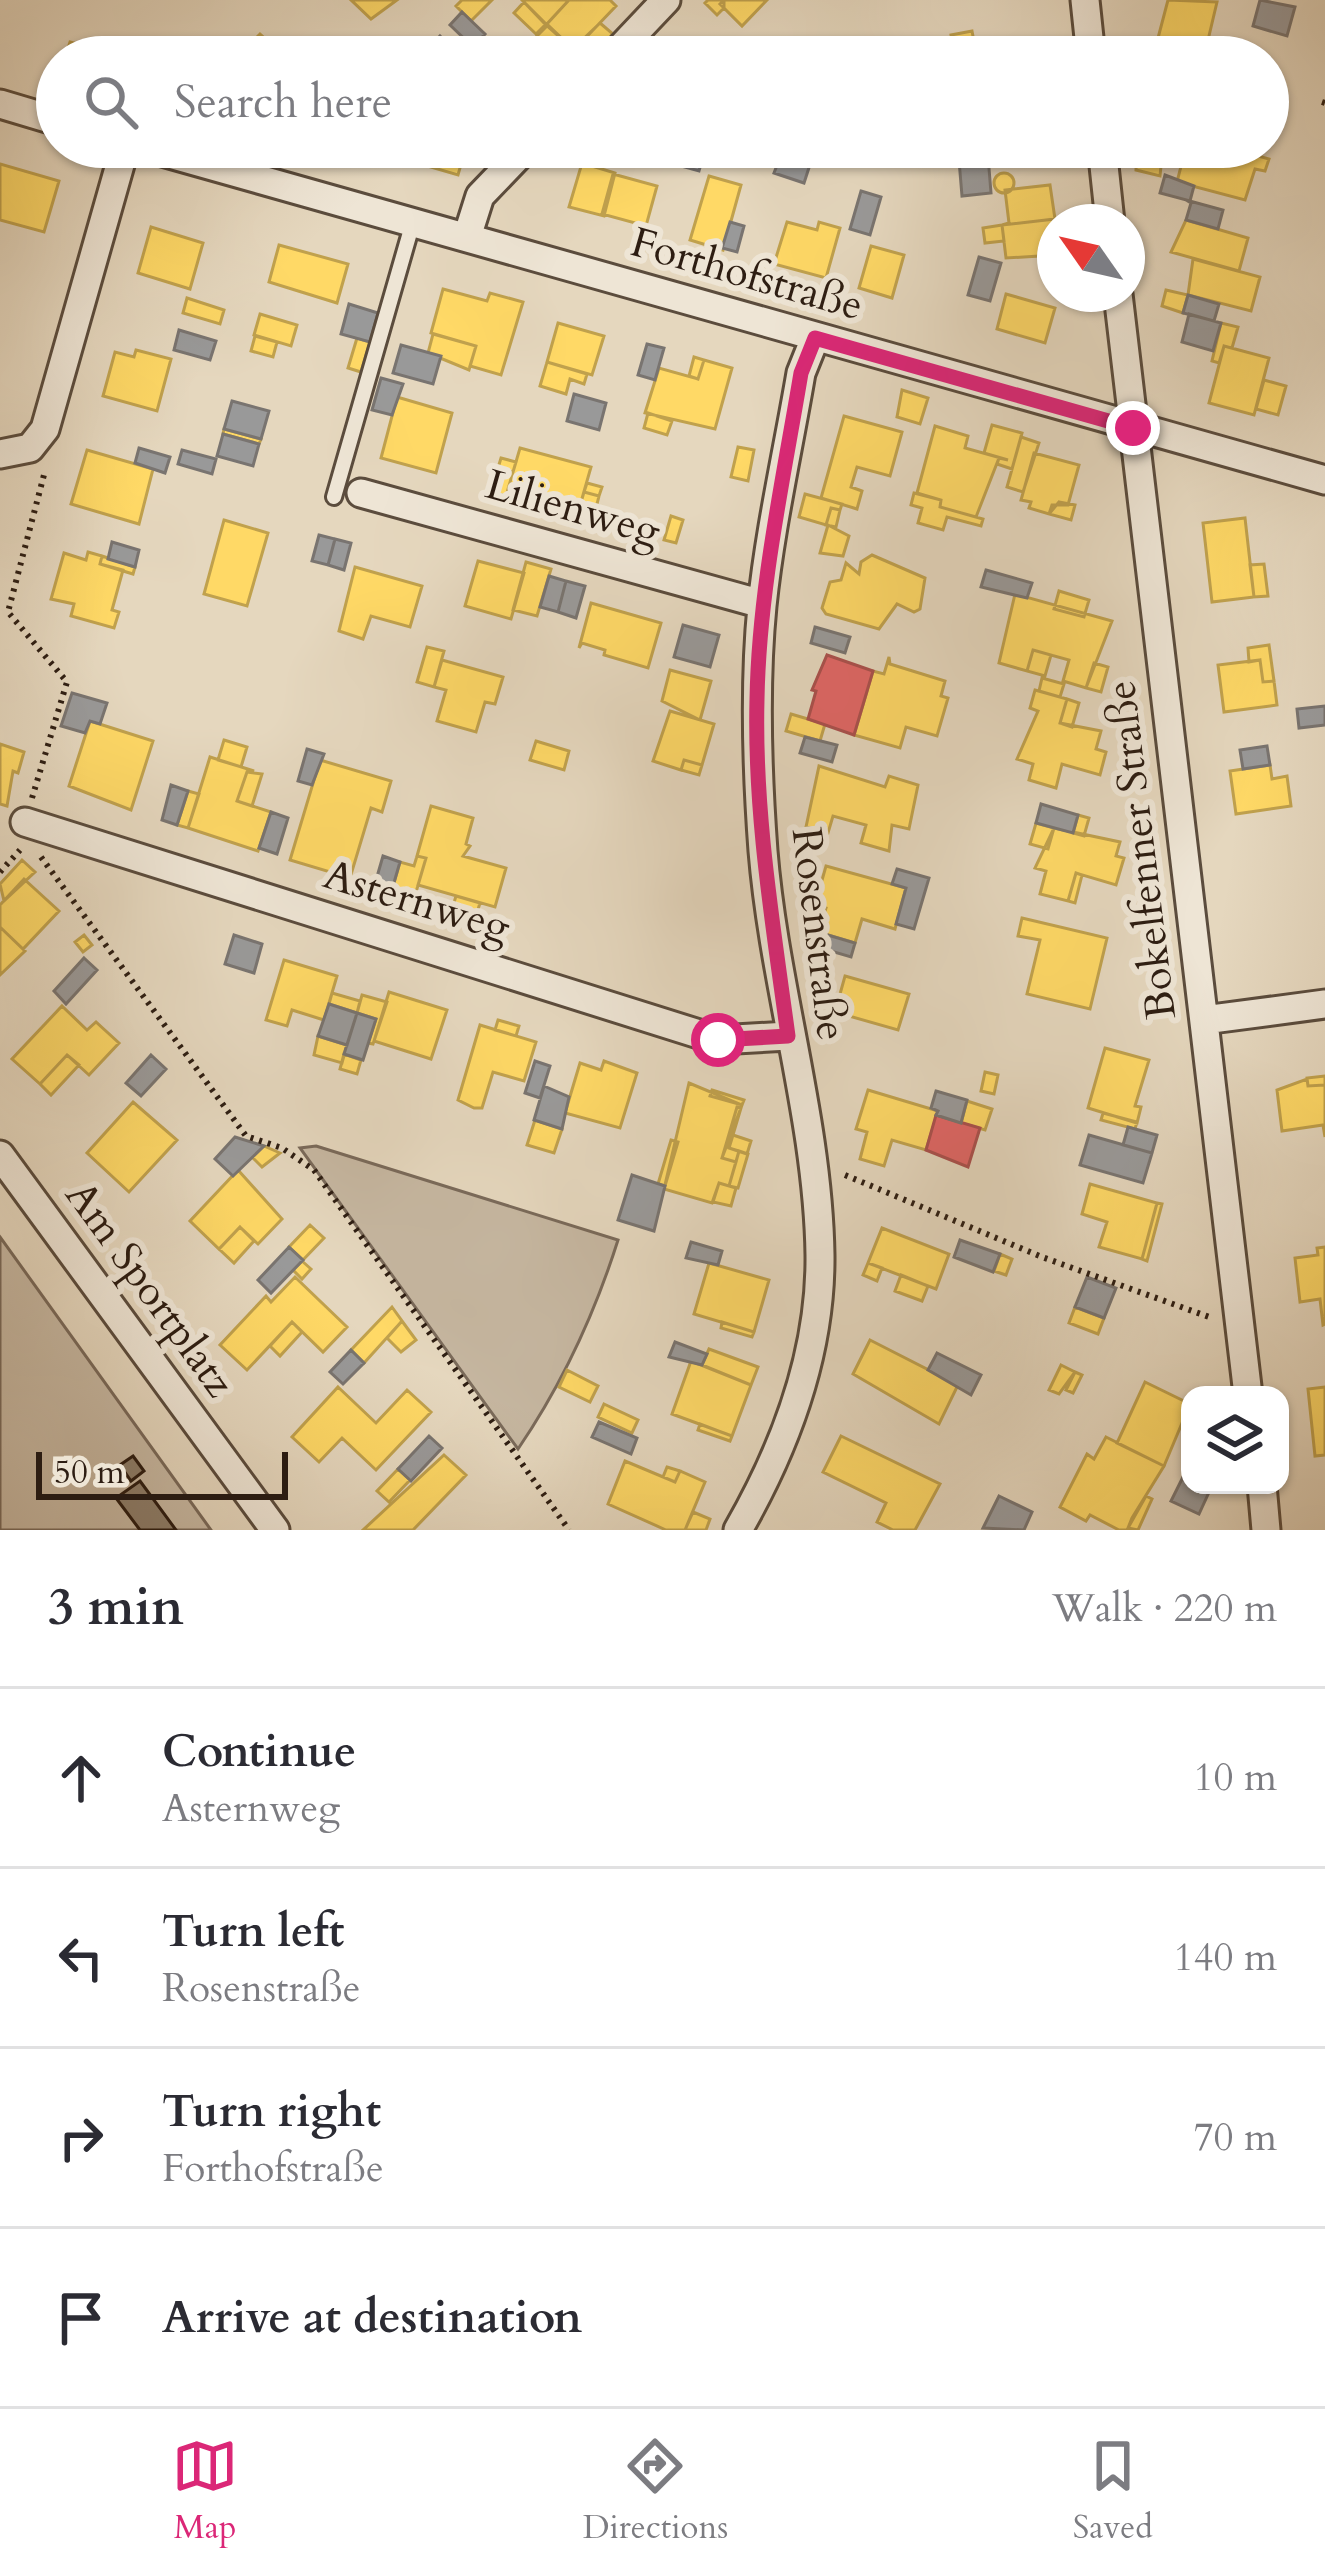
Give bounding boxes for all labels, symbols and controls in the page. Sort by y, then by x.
search box [36,36,1289,168]
icon: search [78,69,144,135]
text: Search here [174,72,392,133]
north arrow [1037,204,1145,312]
street label: Forthofstraße [624,214,870,334]
route end [1106,401,1160,455]
street label: Lilienweg [479,456,667,560]
street label: Bokelfenner Straße [1092,677,1190,1023]
street label: Rosenstraße [778,824,860,1044]
street label: Asternweg [317,846,517,956]
route start [691,1013,745,1067]
street label: Am Sportplatz [52,1169,248,1409]
map controls [1181,1386,1289,1494]
button: layers [1181,1386,1289,1494]
scale bar [36,1446,288,1499]
text: 50 m [54,1450,125,1495]
text: 3 min [48,1573,184,1643]
text: Walk · 220 m [1052,1582,1277,1635]
text: Continue [162,1721,356,1782]
icon: ahead [48,1745,114,1811]
text: 10 m [1194,1751,1277,1804]
text: Asternweg [162,1782,340,1835]
text: Turn left [162,1901,344,1962]
icon: left [48,1925,114,1991]
text: 140 m [1174,1931,1277,1984]
text: Rosenstraße [162,1962,360,2015]
text: Turn right [162,2081,381,2142]
icon: right [48,2105,114,2171]
text: 70 m [1194,2111,1277,2164]
text: Forthofstraße [162,2142,384,2195]
icon: arrive [48,2285,114,2351]
text: Arrive at destination [162,2287,582,2348]
tab: Map [172,2433,238,2550]
tab: Directions [583,2433,728,2550]
tab: Saved [1073,2433,1153,2550]

